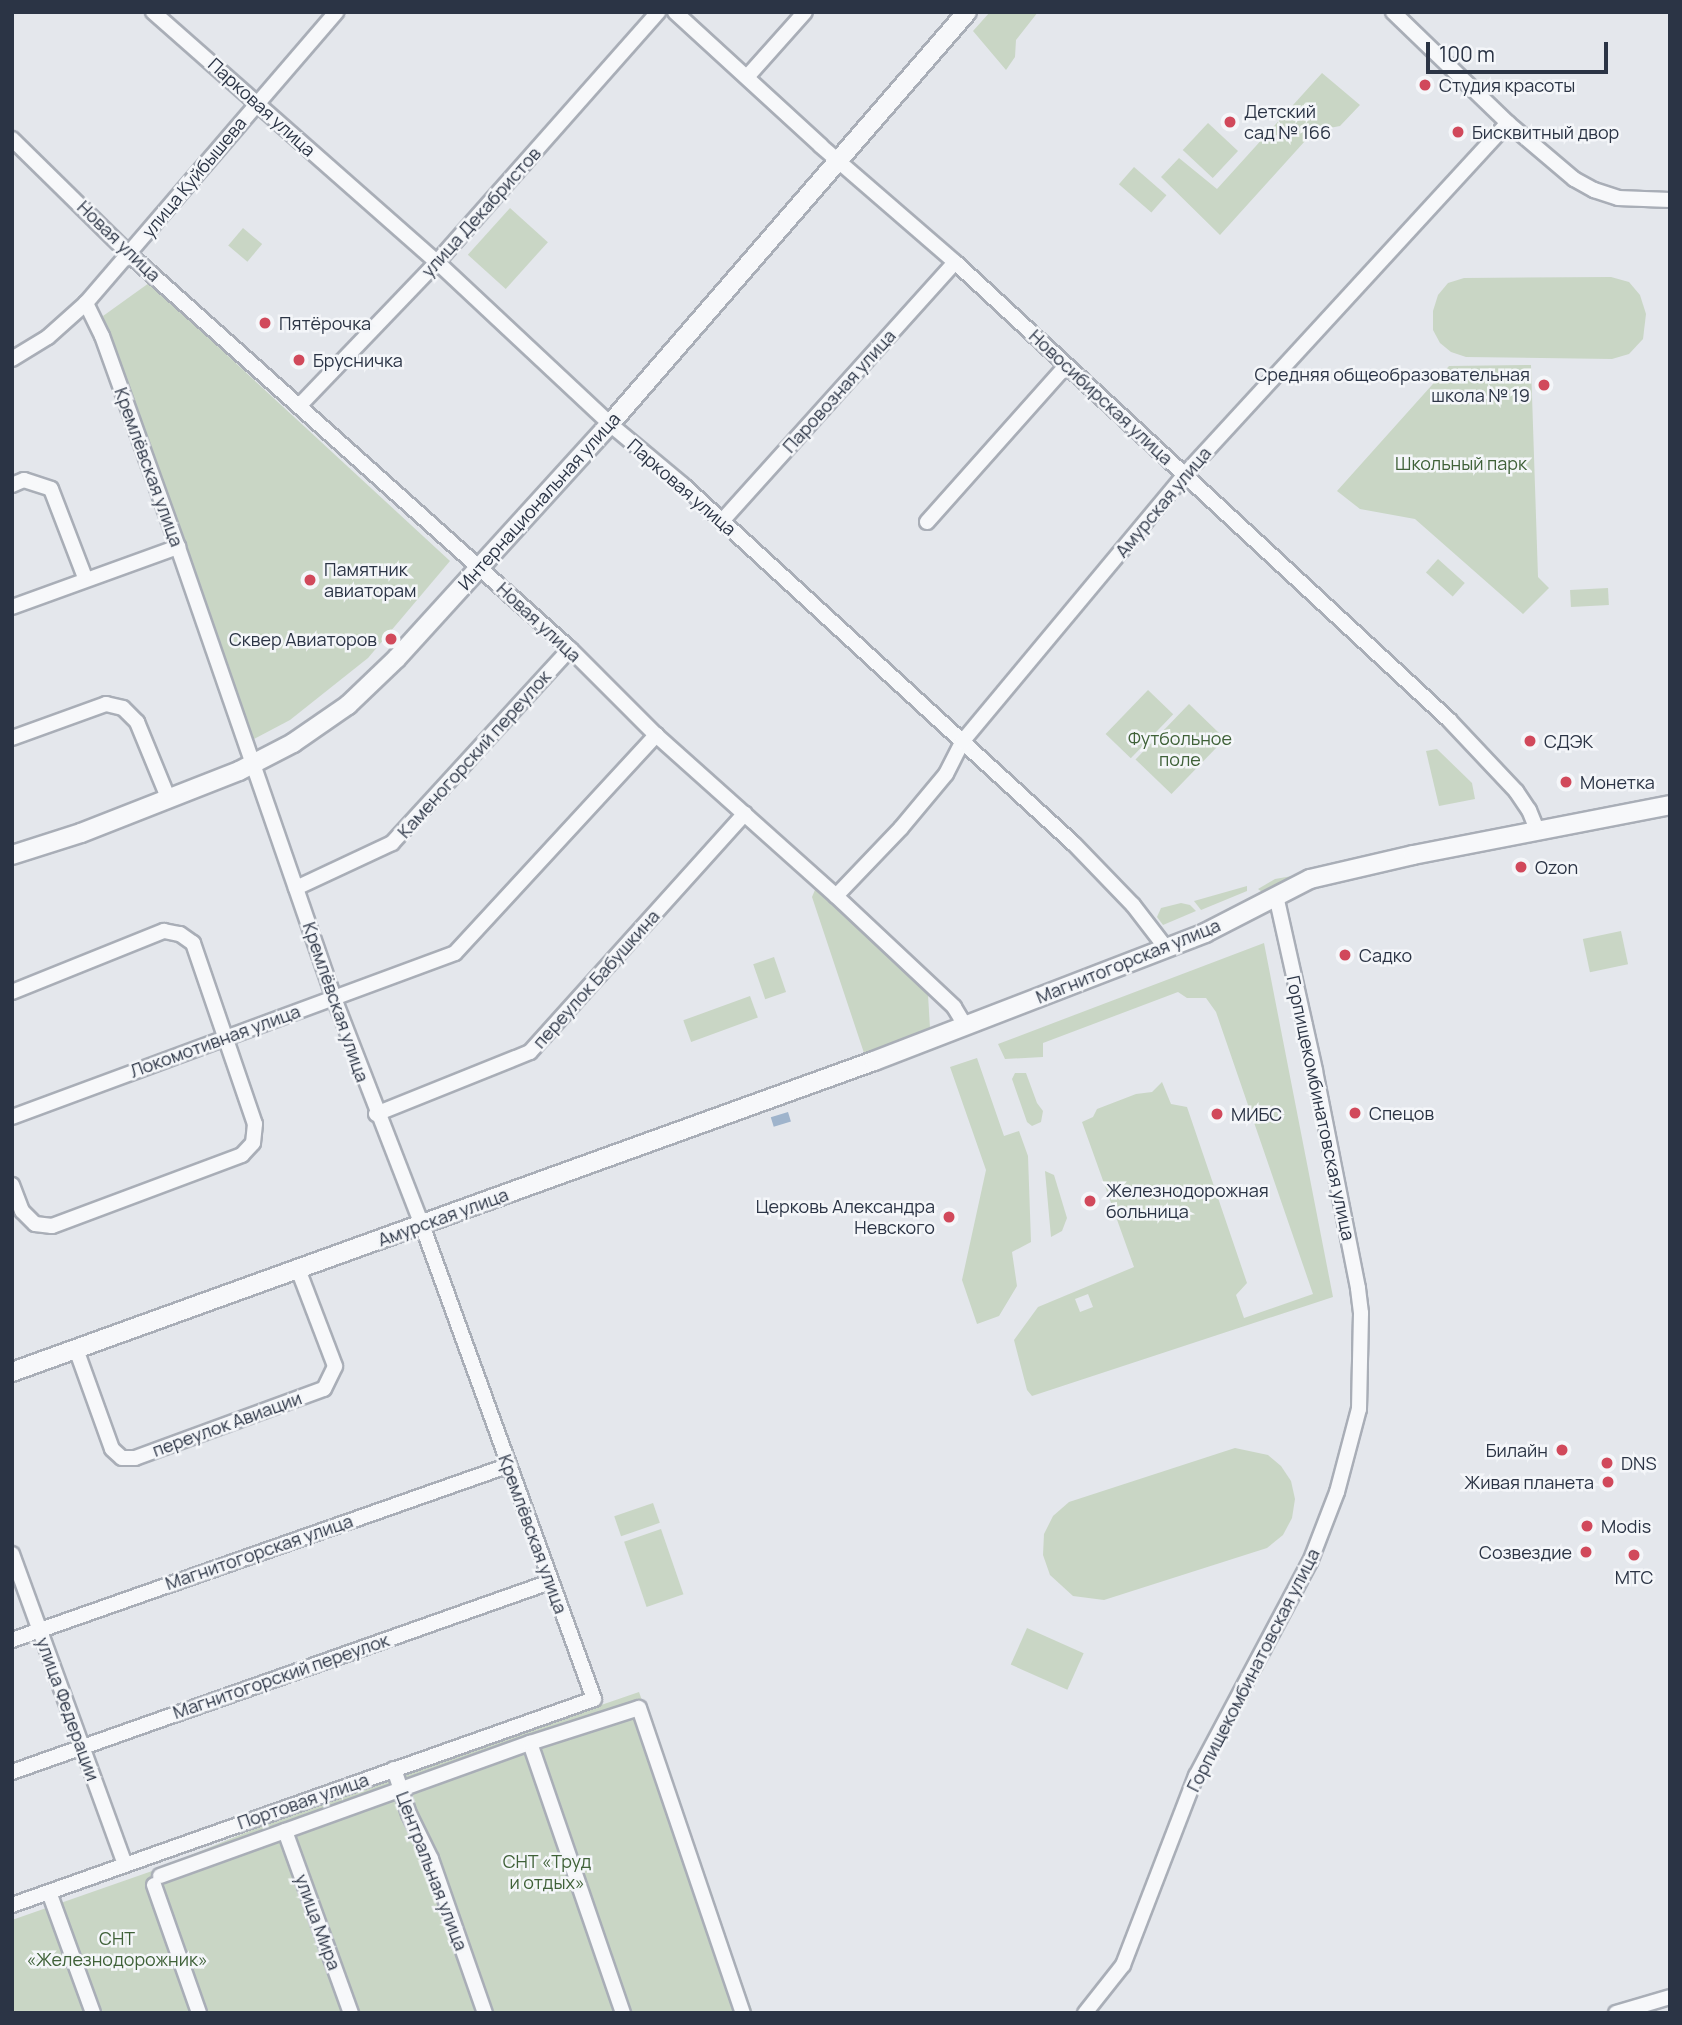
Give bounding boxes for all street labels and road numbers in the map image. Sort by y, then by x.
street label: Парковая улица [204,53,320,161]
street label: улица Куйбышева [137,112,251,242]
street label: улица Декабристов [417,143,545,281]
street label: Новая улица [73,196,165,286]
street label: Паровозная улица [778,325,900,457]
street label: Новосибирская улица [1025,325,1177,469]
street label: Кремлёвская улица [110,384,188,550]
street label: Интернациональная улица [454,408,624,594]
street label: Парковая улица [623,434,741,540]
street label: Амурская улица [1111,442,1215,562]
street label: Новая улица [493,578,585,666]
street label: Каменогорский переулок [393,666,555,842]
street label: переулок Бабушкина [528,905,664,1053]
street label: Магнитогорская улица [1033,914,1223,1008]
street label: Кремлёвская улица [298,919,374,1085]
street label: Горпищекомбинатовская улица [1282,974,1360,1242]
street label: Локомотивная улица [127,1000,303,1082]
street label: Амурская улица [375,1183,511,1251]
street label: переулок Авиации [149,1387,305,1461]
street label: Кремлёвская улица [494,1451,572,1617]
street label: Магнитогорская улица [162,1510,356,1594]
street label: Горпищекомбинатовская улица [1182,1545,1324,1795]
street label: Магнитогорский переулок [170,1629,392,1723]
street label: улица Федерации [32,1634,104,1784]
street label: Портовая улица [235,1768,371,1834]
street label: Центральная улица [392,1788,472,1954]
street label: улица Мира [291,1871,345,1973]

